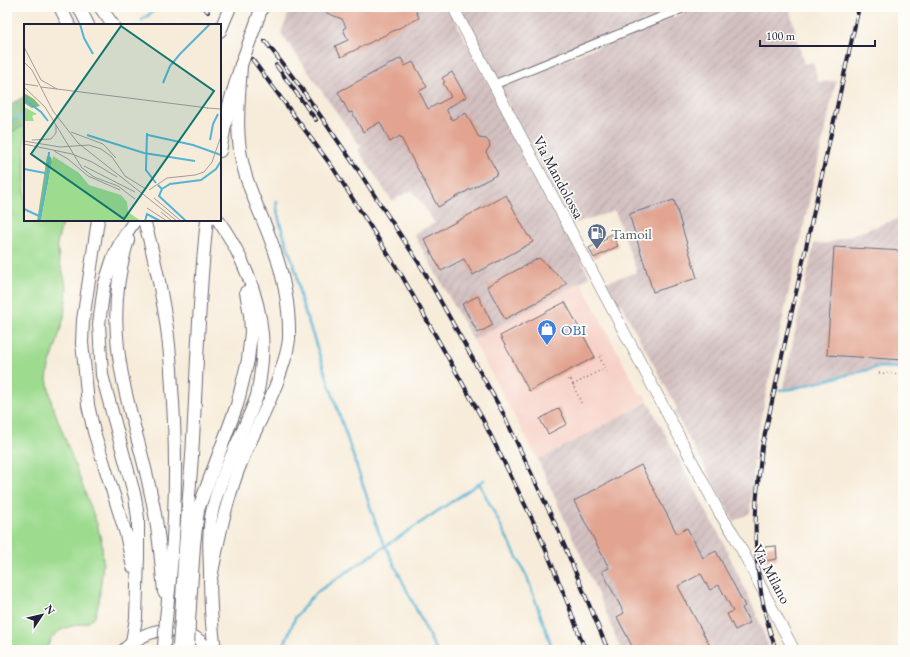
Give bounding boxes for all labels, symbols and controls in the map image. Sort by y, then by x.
scale bar [760,22,875,48]
inset map [24,24,221,221]
text: 100 m [766,28,796,44]
street label: Via Mandolossa [529,132,589,222]
fuel station icon: Tamoil [586,222,608,250]
place label: Tamoil [611,224,652,243]
shop icon: OBI [536,318,558,346]
place label: OBI [561,320,586,339]
street label: Via Milano [748,541,796,607]
north arrow [22,595,62,635]
text: N [42,602,59,617]

